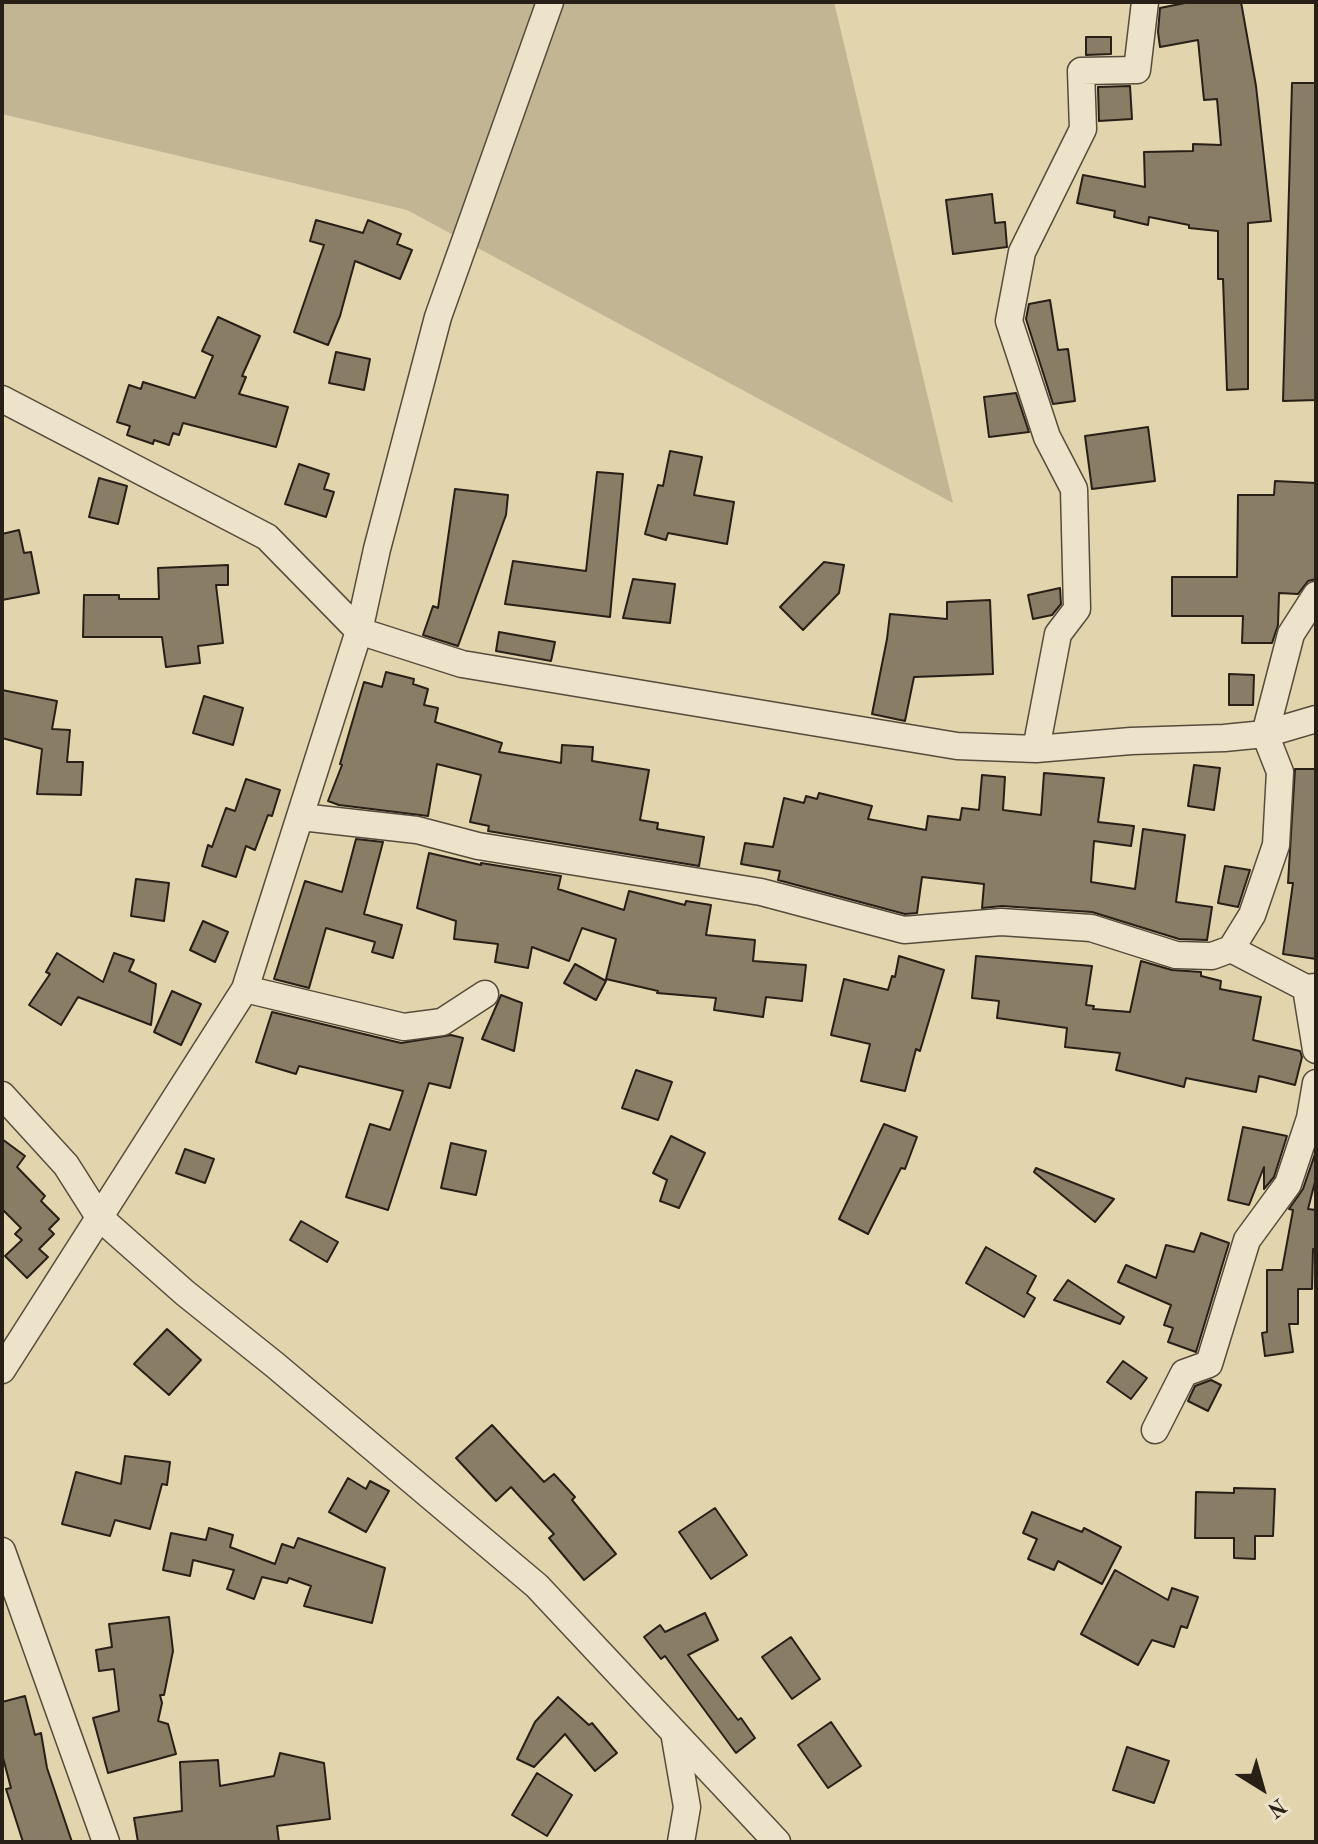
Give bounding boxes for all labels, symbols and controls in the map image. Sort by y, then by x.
north arrow [1222,1748,1302,1828]
text: N [1263,1793,1290,1821]

